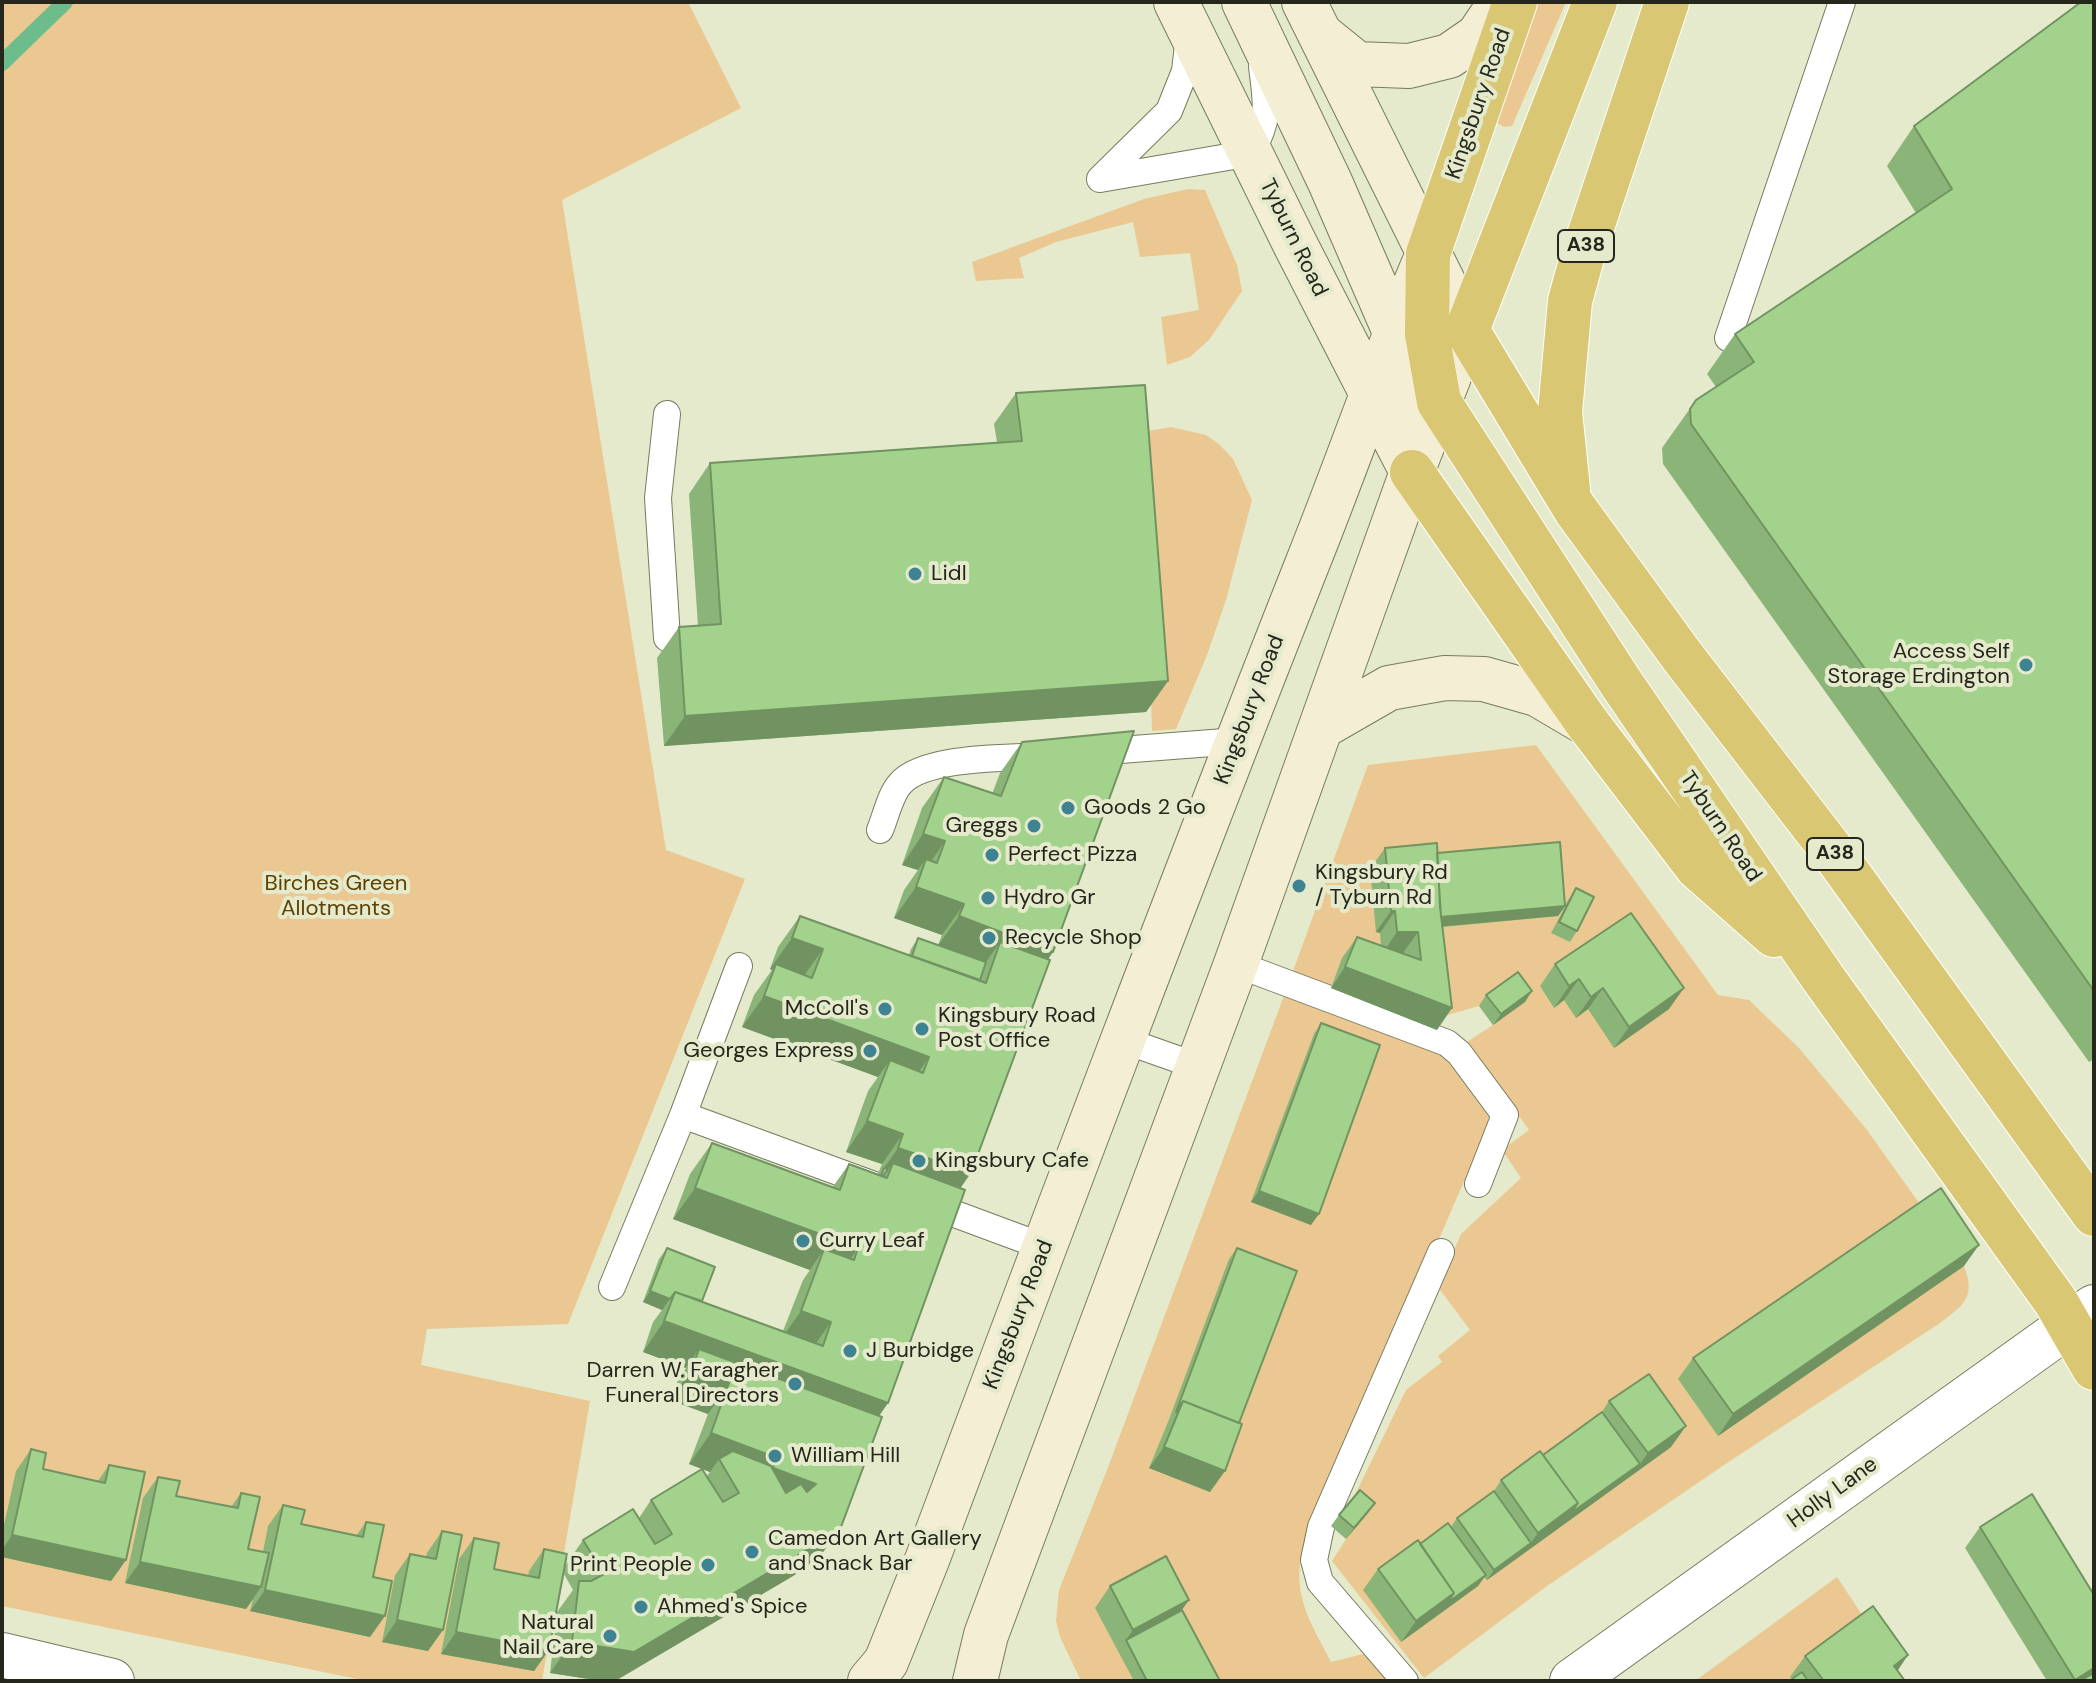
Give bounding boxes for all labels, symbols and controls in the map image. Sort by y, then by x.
street label: Kingsbury Road [1441,25,1517,183]
street label: Tyburn Road [1253,175,1333,301]
road number: A38 [1558,230,1614,262]
place label: Lidl [931,561,967,587]
marker: Lidl [906,565,924,583]
street label: Kingsbury Road [1209,632,1291,788]
place label: Access Self Storage Erdington [1827,639,2010,690]
marker: Access Self Storage Erdington [2017,656,2035,674]
street label: Tyburn Road [1673,767,1767,887]
place label: Goods 2 Go [1084,795,1206,821]
marker: Goods 2 Go [1059,799,1077,817]
place label: Greggs [946,813,1018,839]
marker: Greggs [1025,817,1043,835]
road number: A38 [1807,838,1863,870]
place label: Perfect Pizza [1008,842,1137,868]
marker: Perfect Pizza [983,846,1001,864]
place label: Kingsbury Rd / Tyburn Rd [1315,860,1448,912]
park label: Birches Green Allotments [265,871,407,922]
marker: Kingsbury Rd / Tyburn Rd [1290,877,1308,895]
place label: Hydro Gr [1004,885,1095,911]
marker: Hydro Gr [979,889,997,907]
place label: Recycle Shop [1005,925,1142,951]
marker: Recycle Shop [980,929,998,947]
place label: McColl's [785,996,869,1022]
marker: McColl's [876,1000,894,1018]
place label: Kingsbury Road Post Office [938,1003,1096,1054]
marker: Kingsbury Road Post Office [913,1020,931,1038]
place label: Georges Express [683,1038,854,1064]
marker: Georges Express [861,1042,879,1060]
place label: Kingsbury Cafe [935,1148,1089,1174]
marker: Kingsbury Cafe [910,1152,928,1170]
place label: Curry Leaf [819,1228,925,1254]
marker: Curry Leaf [794,1232,812,1250]
street label: Kingsbury Road [978,1237,1060,1393]
place label: J Burbidge [866,1338,974,1364]
marker: J Burbidge [841,1342,859,1360]
place label: Darren W. Faragher Funeral Directors [586,1358,779,1410]
marker: Darren W. Faragher Funeral Directors [786,1375,804,1393]
place label: William Hill [791,1443,900,1469]
marker: William Hill [766,1447,784,1465]
street label: Holly Lane [1783,1452,1883,1534]
place label: Camedon Art Gallery and Snack Bar [768,1526,982,1578]
marker: Camedon Art Gallery and Snack Bar [743,1543,761,1561]
place label: Print People [570,1552,692,1578]
marker: Print People [699,1556,717,1574]
place label: Ahmed's Spice [657,1594,807,1620]
marker: Ahmed's Spice [632,1598,650,1616]
place label: Natural Nail Care [503,1610,594,1662]
marker: Natural Nail Care [601,1627,619,1645]

